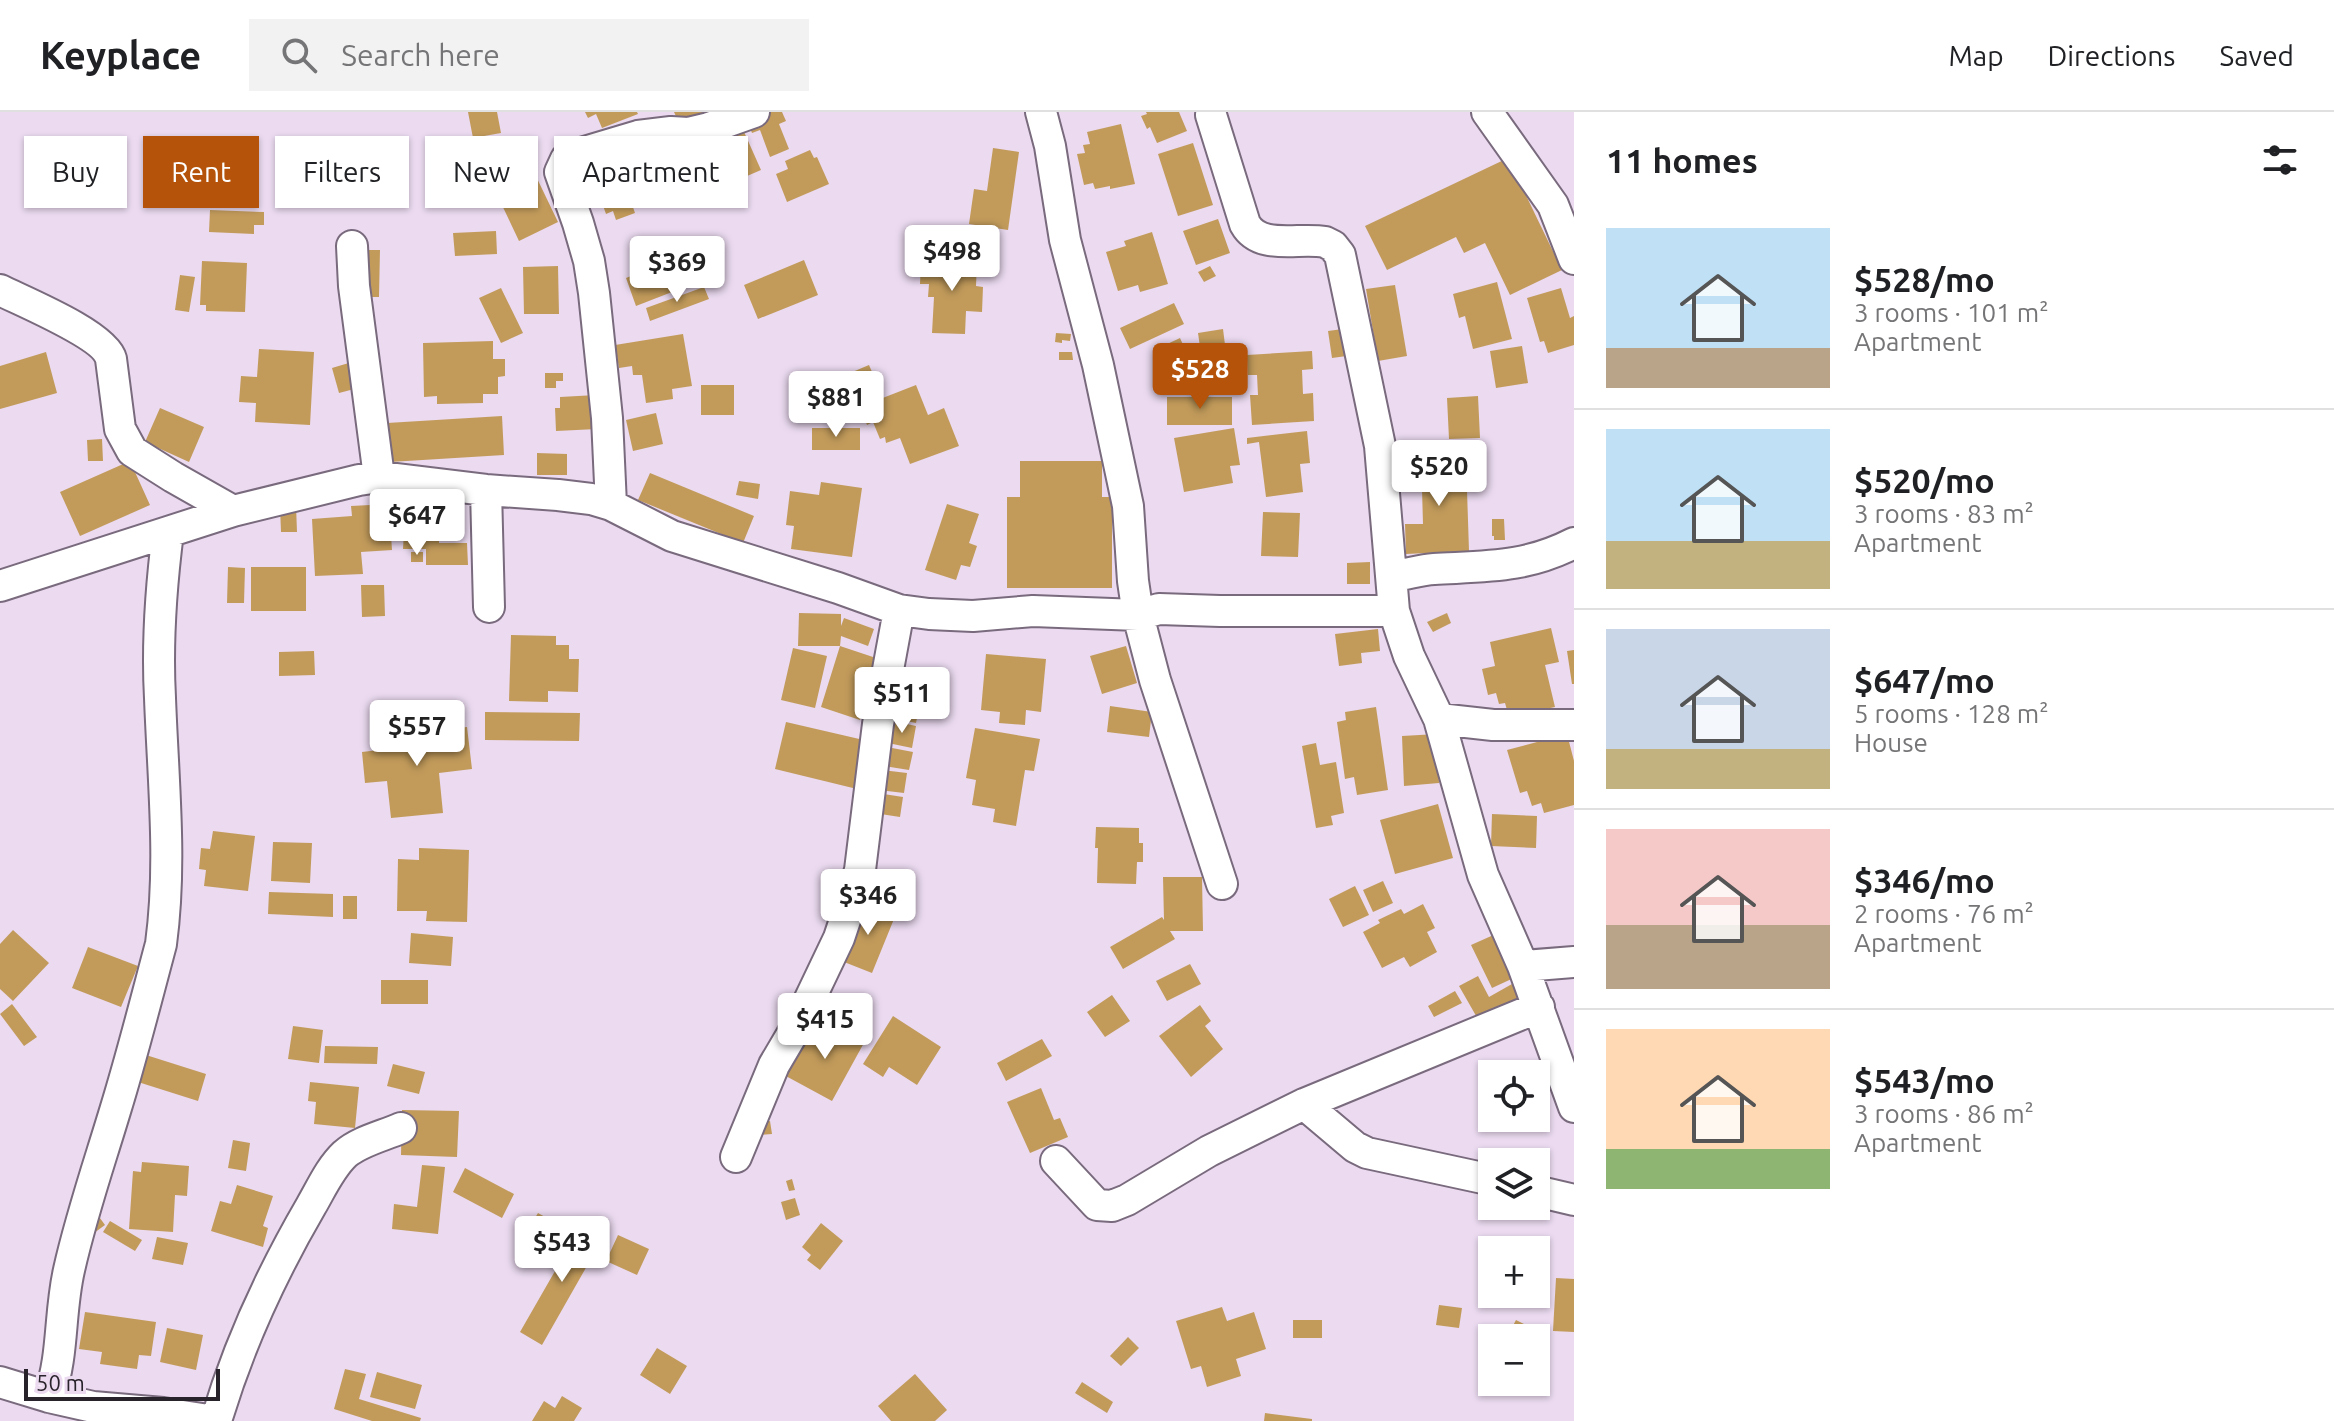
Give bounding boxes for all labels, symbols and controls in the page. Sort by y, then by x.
search box [249,19,809,91]
icon: search [277,33,321,77]
text: Keyplace [40,34,201,76]
text: Search here [341,38,500,72]
text: Map [1948,40,2004,71]
text: Directions [2048,40,2175,71]
text: Saved [2219,40,2294,71]
chip: Buy [24,136,127,208]
chip: Rent [143,136,259,208]
chip: Filters [275,136,409,208]
chip: New [425,136,538,208]
chip: Apartment [554,136,748,208]
icon: filters [2258,138,2302,182]
text: 11 homes [1606,141,1758,179]
pin: $498 [905,225,999,293]
pin: $369 [630,236,724,304]
text: $498 [923,236,981,265]
text: $369 [648,247,706,276]
icon: home [1670,260,1766,356]
text: $528/mo [1854,260,1995,298]
text: 3 rooms · 101 m² [1854,298,2049,327]
text: Apartment [1854,327,1981,356]
pin: $528 [1153,343,1247,411]
text: $528 [1171,354,1229,383]
pin: $881 [789,371,883,439]
text: $881 [807,382,865,411]
pin: $520 [1392,440,1486,508]
text: $520 [1410,451,1468,480]
icon: home [1670,461,1766,557]
text: $520/mo [1854,461,1995,499]
pin: $647 [370,489,464,557]
text: 3 rooms · 83 m² [1854,499,2034,528]
text: $647 [388,500,446,529]
text: Apartment [1854,528,1981,557]
icon: home [1670,661,1766,757]
text: $647/mo [1854,661,1995,699]
pin: $511 [855,667,949,735]
text: $511 [873,678,931,707]
text: 5 rooms · 128 m² [1854,699,2049,728]
pin: $557 [370,700,464,768]
text: $557 [388,711,446,740]
text: House [1854,728,1928,757]
icon: home [1670,861,1766,957]
text: $346/mo [1854,861,1995,899]
pin: $346 [821,869,915,937]
text: $346 [839,880,897,909]
text: 2 rooms · 76 m² [1854,899,2034,928]
text: Apartment [1854,928,1981,957]
pin: $415 [778,993,872,1061]
text: $415 [796,1004,854,1033]
map controls [1478,1060,1550,1396]
button: locate [1478,1060,1550,1132]
icon: home [1670,1061,1766,1157]
text: $543/mo [1854,1061,1995,1099]
text: 3 rooms · 86 m² [1854,1099,2034,1128]
text: Apartment [1854,1128,1981,1157]
button: layers [1478,1148,1550,1220]
pin: $543 [515,1216,609,1284]
text: $543 [533,1227,591,1256]
button: + [1478,1236,1550,1308]
button: − [1478,1324,1550,1396]
scale bar [24,1365,220,1401]
text: 50 m [36,1370,85,1395]

